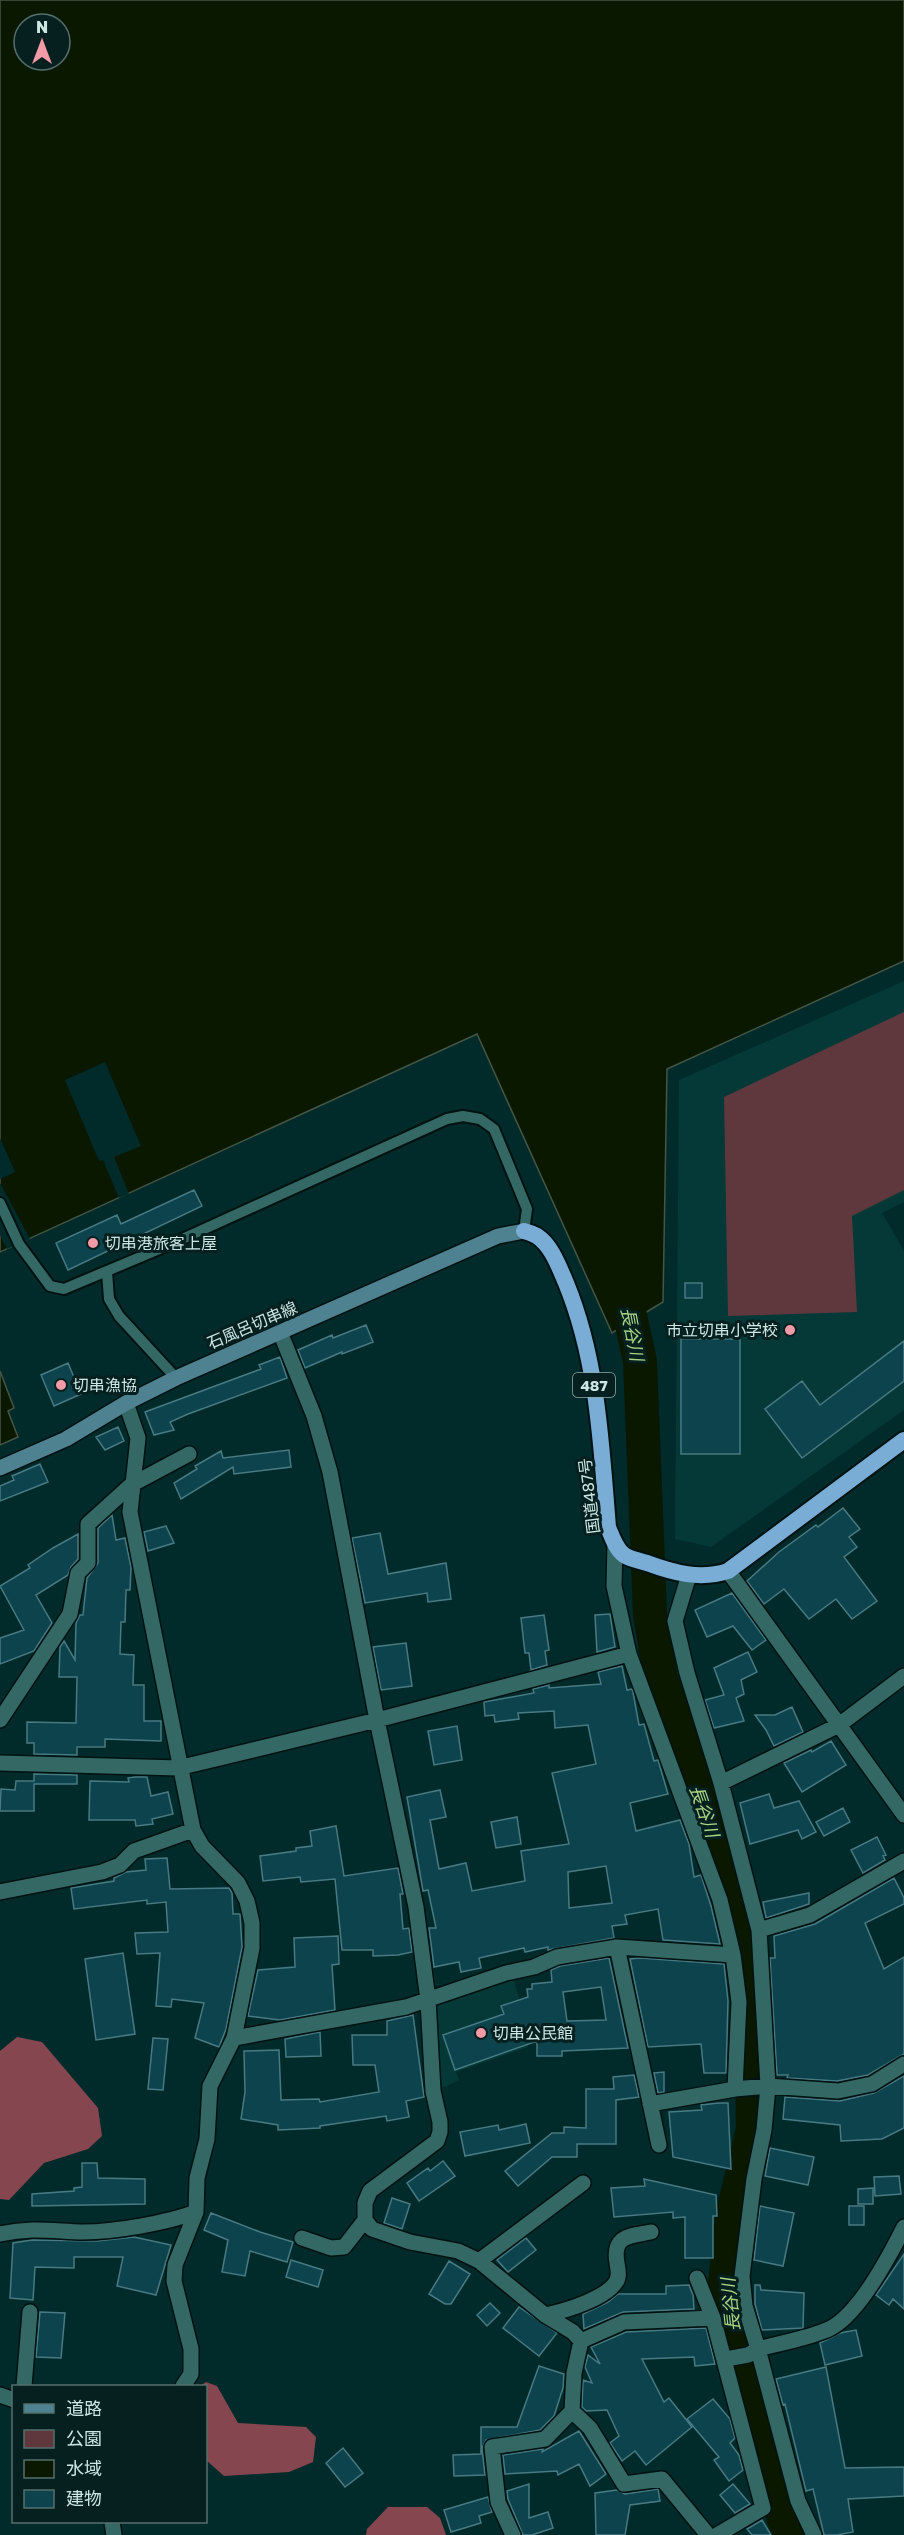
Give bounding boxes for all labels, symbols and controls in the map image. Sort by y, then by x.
north arrow [12,12,72,72]
text: N [36,17,48,37]
place label: 切串港旅客上屋 [105,1233,217,1253]
marker: 切串港旅客上屋 [86,1236,100,1250]
street label: 石風呂切串線 [204,1297,300,1353]
water label: 長谷川 [617,1305,649,1365]
place label: 市立切串小学校 [666,1320,778,1340]
marker: 市立切串小学校 [783,1323,797,1337]
road number: 487 [573,1373,615,1397]
place label: 切串漁協 [73,1375,137,1395]
marker: 切串漁協 [54,1378,68,1392]
street label: 国道487号 [574,1457,604,1535]
water label: 長谷川 [686,1782,725,1842]
place label: 切串公民館 [493,2023,573,2043]
marker: 切串公民館 [474,2026,488,2040]
water label: 長谷川 [716,2275,744,2333]
legend [12,2385,207,2523]
text: 道路 [66,2397,102,2419]
text: 公園 [66,2427,102,2449]
text: 水域 [66,2457,102,2479]
text: 建物 [66,2487,102,2509]

